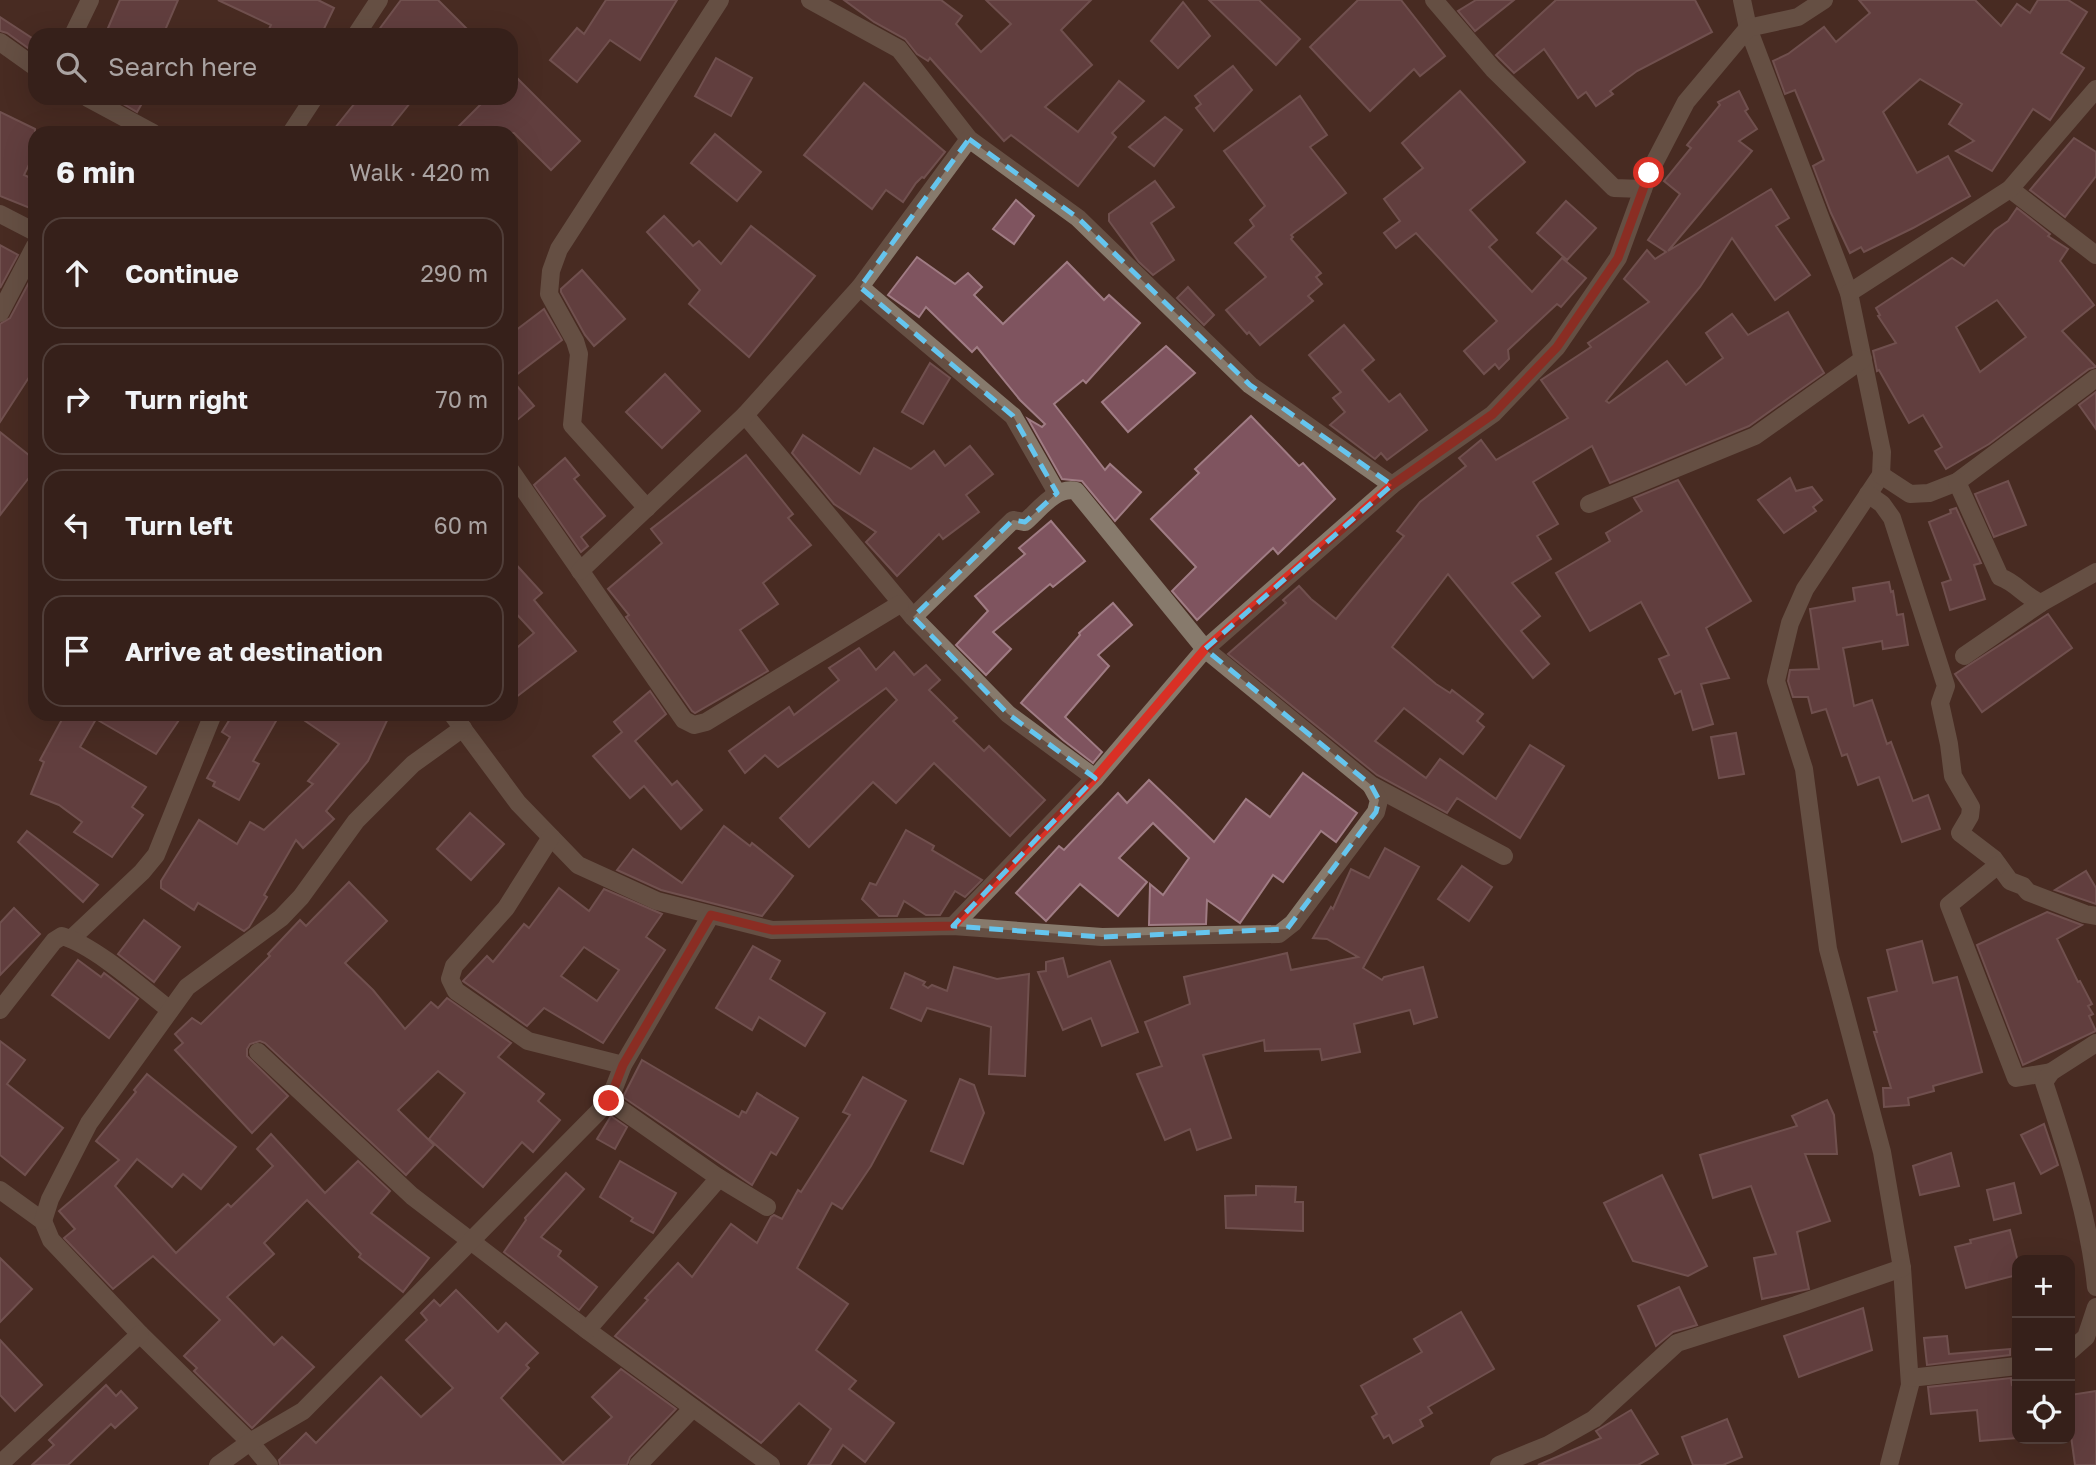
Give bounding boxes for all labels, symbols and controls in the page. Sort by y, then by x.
search box [28,28,518,105]
icon: search [52,48,90,86]
text: Search here [108,51,257,82]
text: 6 min [56,154,135,190]
route start [1633,157,1664,188]
text: Walk · 420 m [349,158,490,186]
icon: ahead [58,254,96,292]
text: Continue [125,258,239,289]
text: 290 m [420,259,488,287]
icon: right [58,380,96,418]
text: Turn right [125,384,248,415]
text: 70 m [435,385,488,413]
icon: left [58,506,96,544]
text: Turn left [125,510,233,541]
text: 60 m [434,511,488,539]
icon: arrive [58,632,96,670]
text: Arrive at destination [125,636,383,667]
route end [593,1085,624,1116]
map controls [2012,1255,2075,1444]
button: + [2012,1255,2075,1318]
button: − [2012,1318,2075,1381]
button: locate [2012,1381,2075,1444]

